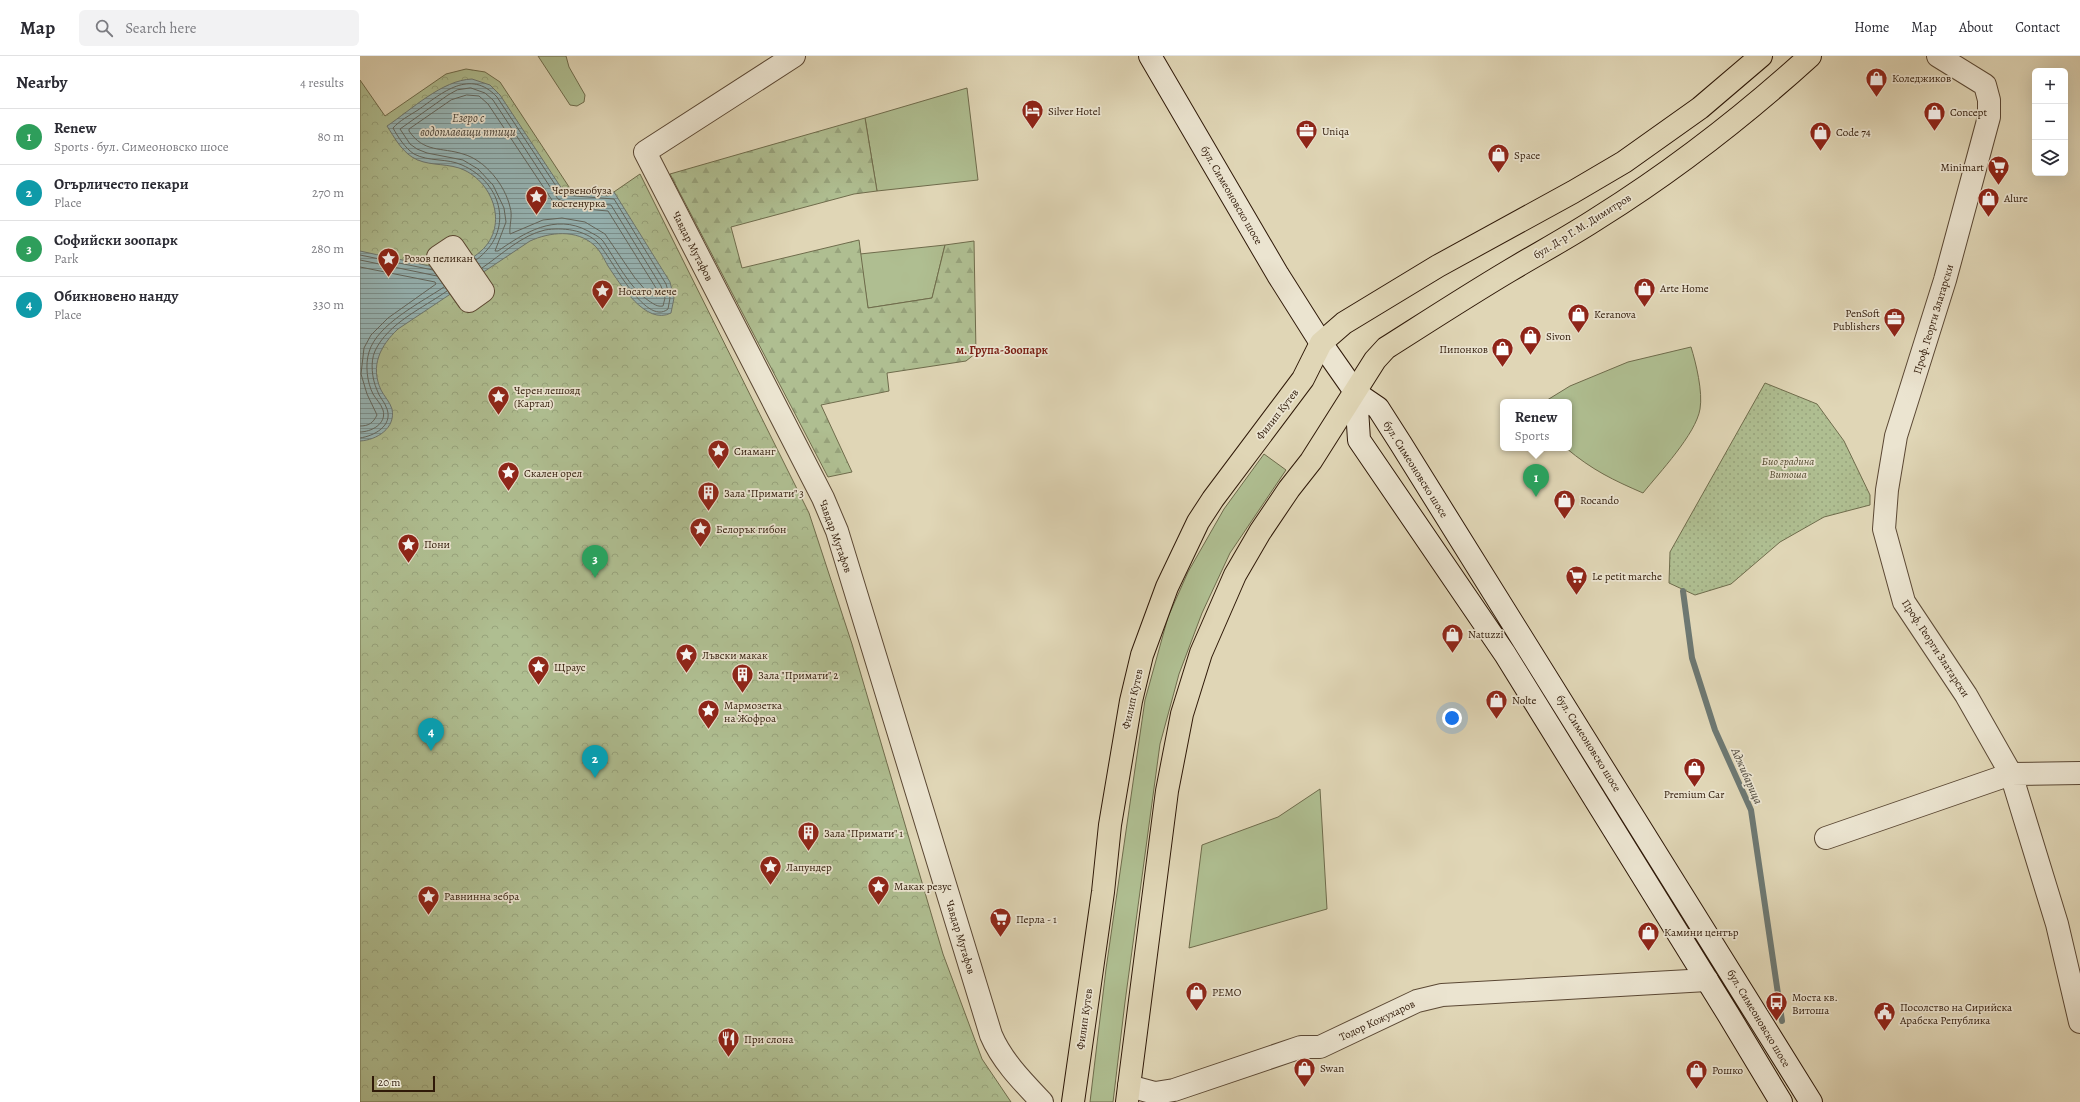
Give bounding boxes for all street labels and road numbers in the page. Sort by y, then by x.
street label: бул. Симеоновско шосе [1197,143,1266,247]
street label: бул. Д-р Г. М. Димитров [1530,190,1634,263]
street label: Чавдар Мутафов [668,209,717,284]
street label: Проф. Георги Златарски [1910,262,1957,376]
street label: Филип Кутев [1253,386,1302,443]
street label: бул. Симеоновско шосе [1380,418,1452,521]
street label: Чавдар Мутафов [815,498,856,575]
street label: Проф. Георги Златарски [1898,596,1973,700]
street label: Филип Кутев [1118,668,1147,731]
street label: бул. Симеоновско шосе [1553,692,1625,795]
street label: Чавдар Мутафов [942,898,979,976]
street label: бул. Симеоновско шосе [1723,966,1794,1070]
street label: Филип Кутев [1073,988,1096,1050]
street label: Тодор Кожухаров [1337,996,1418,1045]

